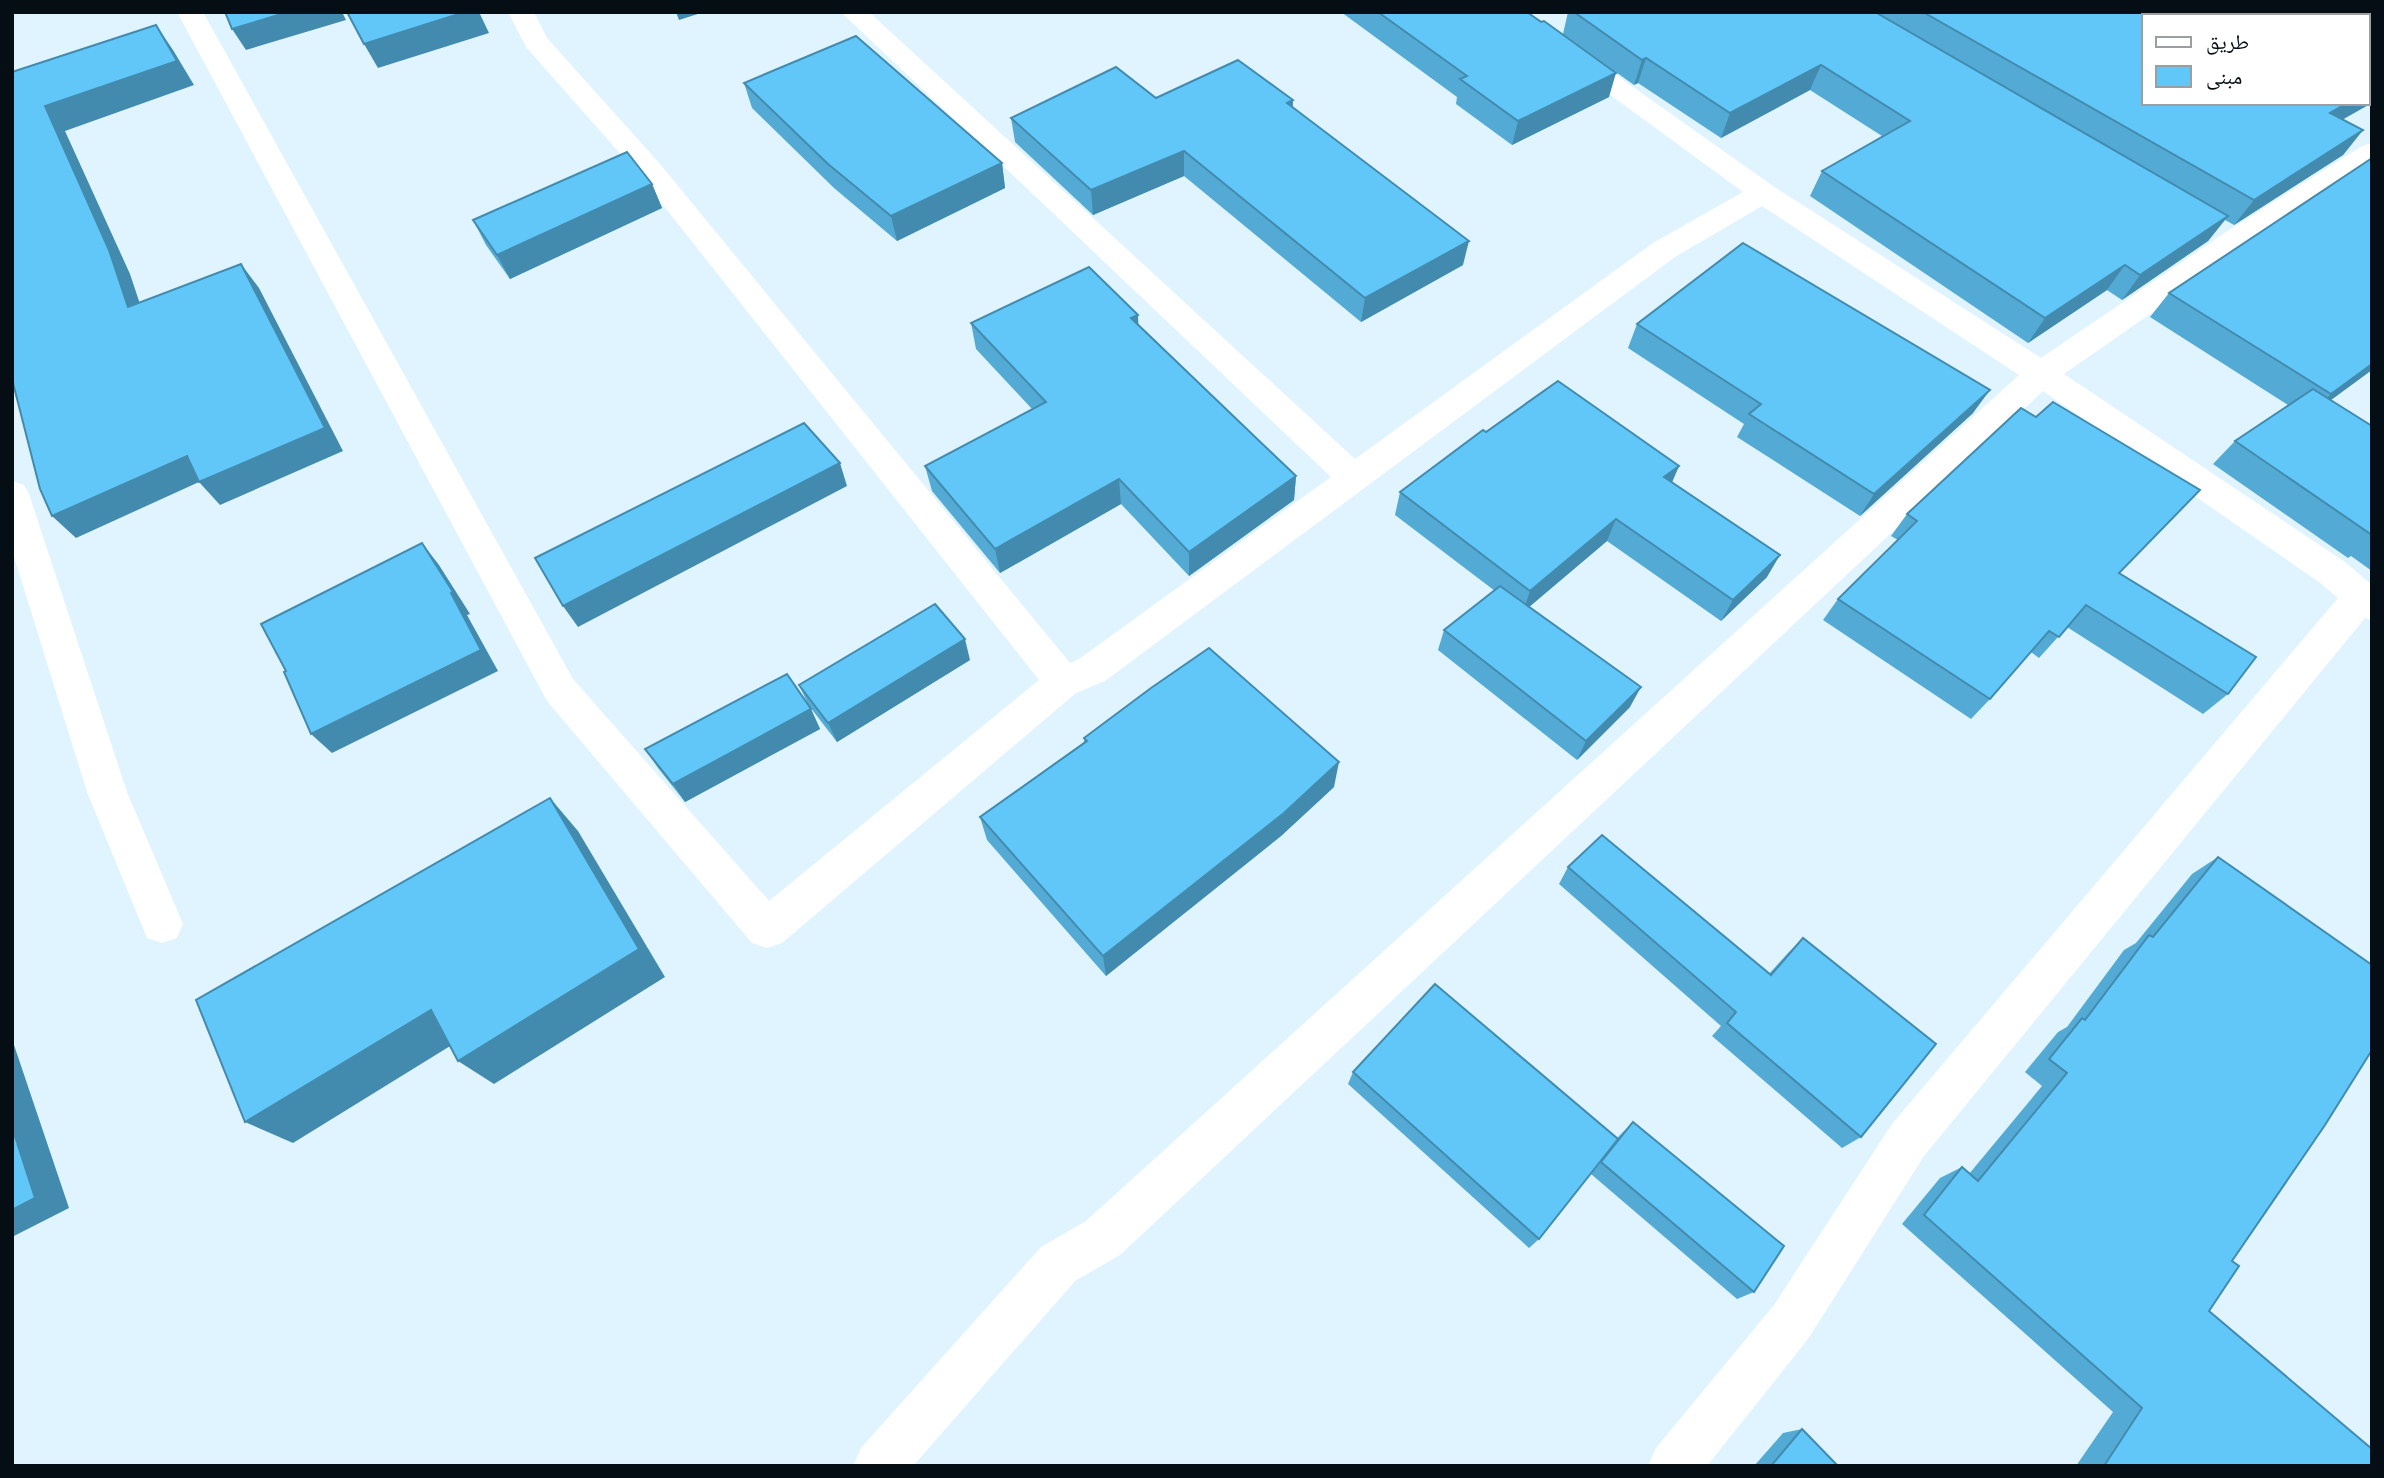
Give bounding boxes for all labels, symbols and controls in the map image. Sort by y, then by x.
legend [2142,14,2370,105]
text: طريق [2206,29,2249,55]
text: مبنى [2206,64,2242,90]

